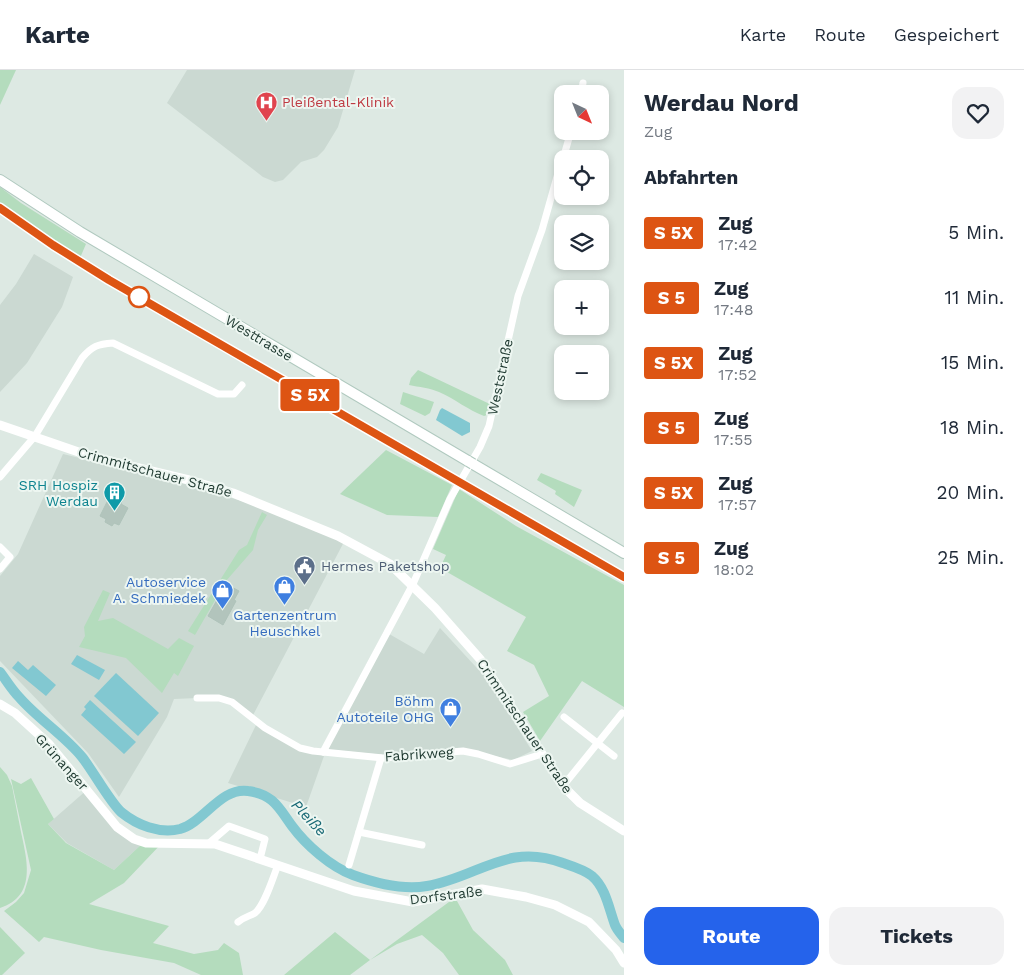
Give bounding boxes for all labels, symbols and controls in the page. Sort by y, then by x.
text: Karte [25,21,90,49]
text: Karte [740,24,786,45]
text: Route [814,24,866,45]
text: Gespeichert [894,24,999,45]
north arrow [554,85,609,140]
map controls [554,85,609,400]
button: heart [952,87,1004,139]
text: Werdau Nord [644,89,799,117]
hospital icon: Pleißental-Klinik [254,90,278,121]
place label: Pleißental-Klinik [282,94,394,110]
text: Zug [644,122,672,141]
button: locate [554,150,609,205]
text: Abfahrten [644,166,738,189]
text: Zug [718,212,753,235]
button: layers [554,215,609,270]
text: 5 Min. [948,221,1004,244]
text: S 5X [654,222,693,243]
text: 17:42 [718,235,757,254]
text: Zug [714,277,748,300]
button: + [554,280,609,335]
unlabelled marker [128,286,150,308]
text: 11 Min. [945,286,1004,309]
text: S 5 [658,287,685,308]
text: 17:48 [714,300,754,319]
street label: Westtrasse [223,312,295,364]
street label: Weststraße [484,337,516,417]
text: Zug [718,342,753,365]
button: − [554,345,609,400]
text: 15 Min. [941,351,1004,374]
text: S 5X [654,352,693,373]
text: 17:52 [718,365,757,384]
line badge: S 5X [275,379,345,411]
text: S 5X [290,384,330,405]
text: Zug [714,407,748,430]
text: 18 Min. [940,416,1004,439]
text: S 5 [658,417,685,438]
text: 17:55 [714,430,753,449]
street label: Crimmitschauer Straße [76,444,234,500]
text: Zug [718,472,753,495]
place label: SRH Hospiz Werdau [19,477,98,509]
building icon: SRH Hospiz Werdau [102,481,126,512]
text: 20 Min. [937,481,1004,504]
text: S 5X [654,482,693,503]
text: 17:57 [718,495,756,514]
text: Zug [714,537,748,560]
text: 25 Min. [937,546,1004,569]
text: S 5 [658,547,685,568]
public building icon: Hermes Paketshop [293,554,317,585]
place label: Hermes Paketshop [321,558,450,574]
text: 18:02 [714,560,754,579]
place label: Autoservice A. Schmiedek [113,574,206,606]
shop icon: Gartenzentrum Heuschkel [273,575,297,606]
shop icon: Autoservice A. Schmiedek [210,578,234,609]
place label: Gartenzentrum Heuschkel [233,607,337,639]
street label: Crimmitschauer Straße [474,656,576,796]
place label: Böhm Autoteile OHG [336,693,434,725]
shop icon: Böhm Autoteile OHG [438,697,462,728]
street label: Grünanger [32,730,92,794]
street label: Fabrikweg [384,744,454,764]
water label: Pleiße [288,796,330,840]
street label: Dorfstraße [409,883,483,907]
button: Route [644,907,819,965]
button: Tickets [829,907,1004,965]

